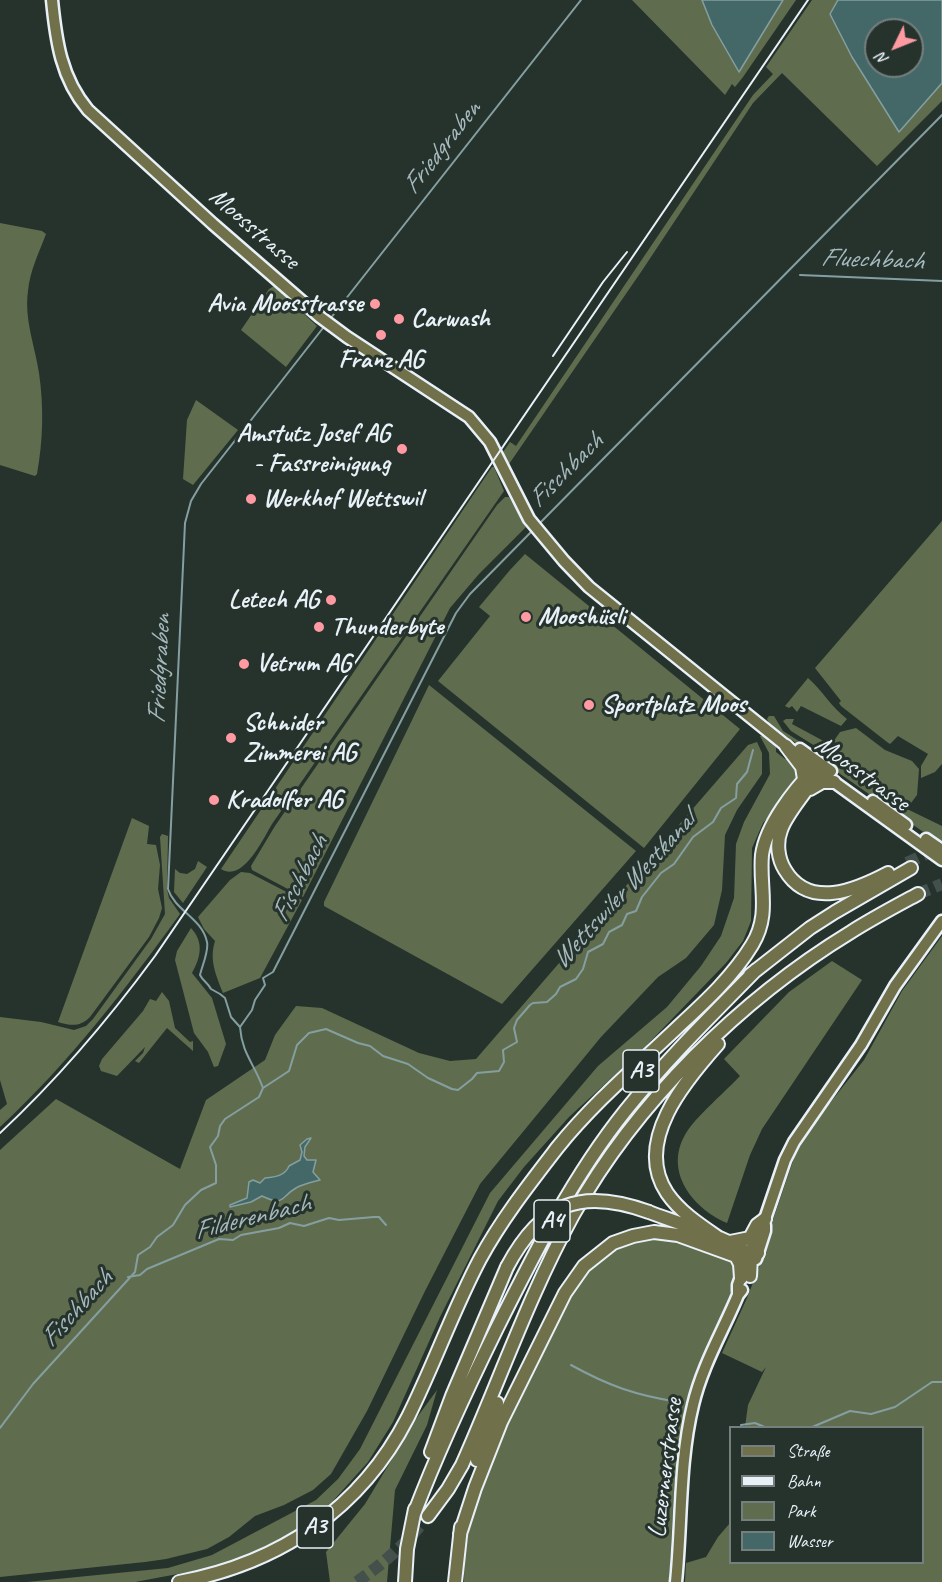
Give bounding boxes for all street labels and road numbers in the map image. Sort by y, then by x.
street label: Moosstrasse [202,181,306,277]
street label: Moosstrasse [808,729,916,819]
road number: A3 [623,1050,659,1092]
road number: A4 [534,1200,570,1242]
street label: Luzernerstrasse [642,1397,690,1539]
road number: A3 [297,1506,333,1548]

